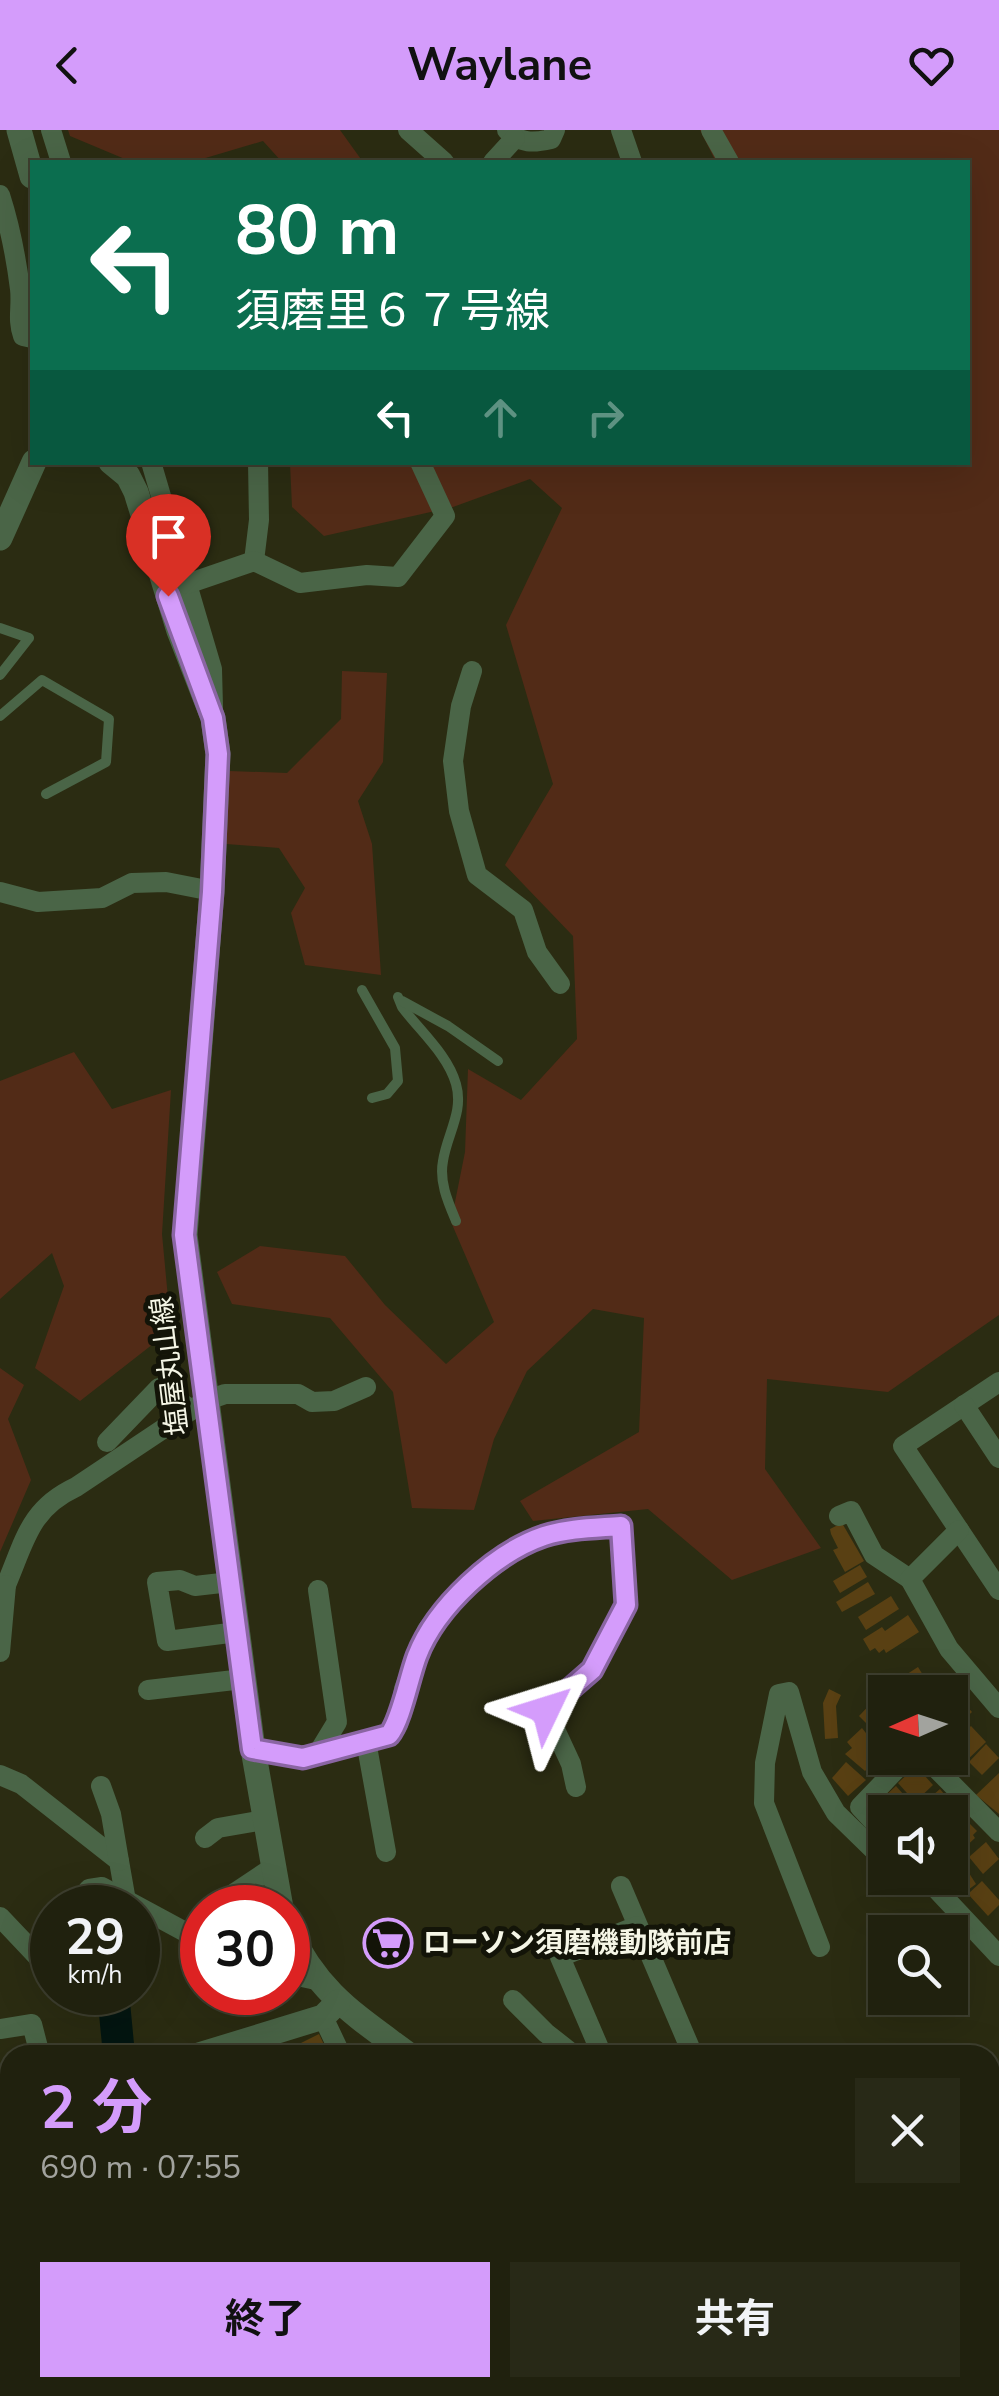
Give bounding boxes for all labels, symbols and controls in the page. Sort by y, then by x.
text: Waylane [407,35,592,96]
icon: back [40,38,95,93]
icon: heart [904,38,959,93]
text: 80 m [235,183,399,279]
icon: left [70,200,200,330]
text: 須磨里６７号線 [235,281,550,342]
icon: left [368,390,423,445]
icon: ahead [473,390,528,445]
icon: right [578,390,633,445]
pin [126,494,211,597]
icon: arrive [141,509,196,564]
street label: 塩屋丸山線 [143,1294,197,1438]
position arrow [494,1658,598,1762]
north arrow [868,1675,968,1775]
map controls [868,1675,968,2015]
button: sound [868,1795,968,1895]
speed limit sign: 30 [180,1885,310,2015]
text: 29 [65,1903,125,1972]
button: search [868,1915,968,2015]
supermarket icon: ローソン須磨機動隊前店 [362,1917,414,1969]
place label: ローソン須磨機動隊前店 [423,1924,731,1962]
text: km/h [67,1958,123,1992]
text: 2 分 [40,2067,152,2149]
button: close [855,2078,960,2183]
text: 690 m · 07:55 [40,2146,241,2189]
button: 終了 [40,2262,490,2377]
button: 共有 [510,2262,960,2377]

